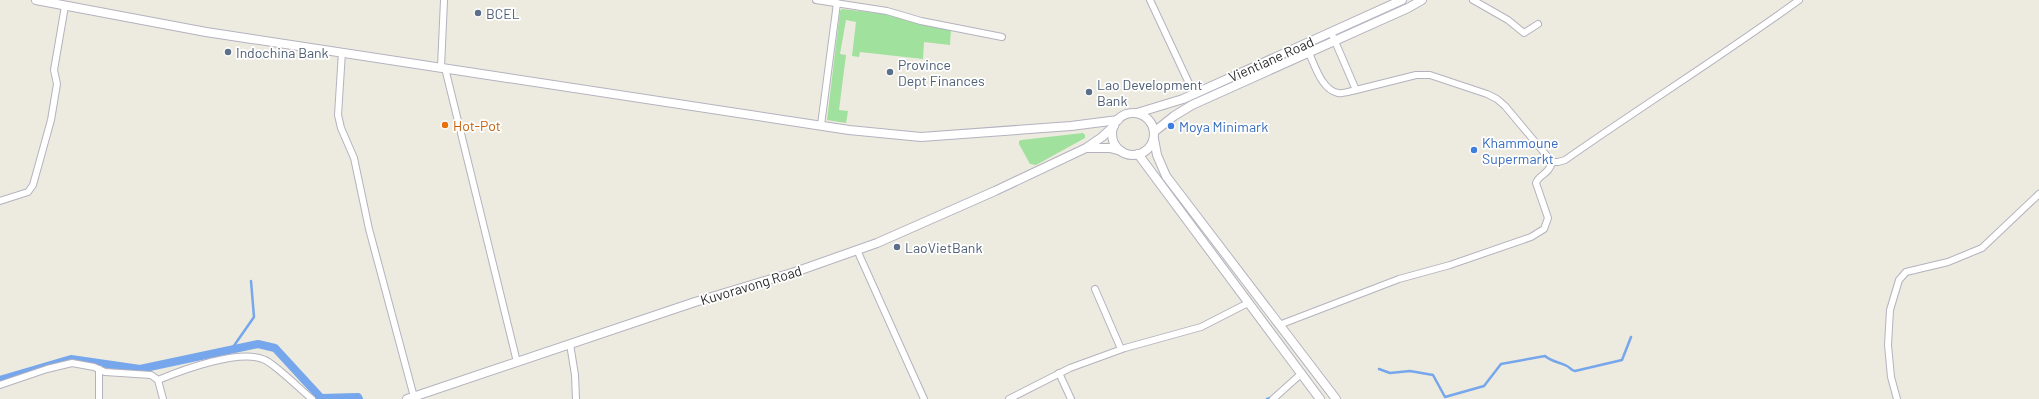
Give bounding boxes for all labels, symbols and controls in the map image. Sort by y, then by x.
place label: BCEL [486,5,520,22]
marker: BCEL [473,8,483,18]
street label: Vientiane Road [1226,33,1316,85]
place label: Indochina Bank [236,44,329,61]
marker: Indochina Bank [223,47,233,57]
place label: Province Dept Finances [898,56,985,89]
marker: Province Dept Finances [885,67,895,77]
place label: Lao Development Bank [1097,76,1203,109]
marker: Lao Development Bank [1084,87,1094,97]
place label: Hot-Pot [453,117,501,134]
place label: Moya Minimark [1179,118,1268,135]
marker: Hot-Pot [440,120,450,130]
marker: Moya Minimark [1166,121,1176,131]
place label: Khammoune Supermarkt [1482,134,1558,167]
marker: Khammoune Supermarkt [1469,145,1479,155]
place label: LaoVietBank [905,239,982,256]
marker: LaoVietBank [892,242,902,252]
street label: Kuvoravong Road [698,262,804,308]

